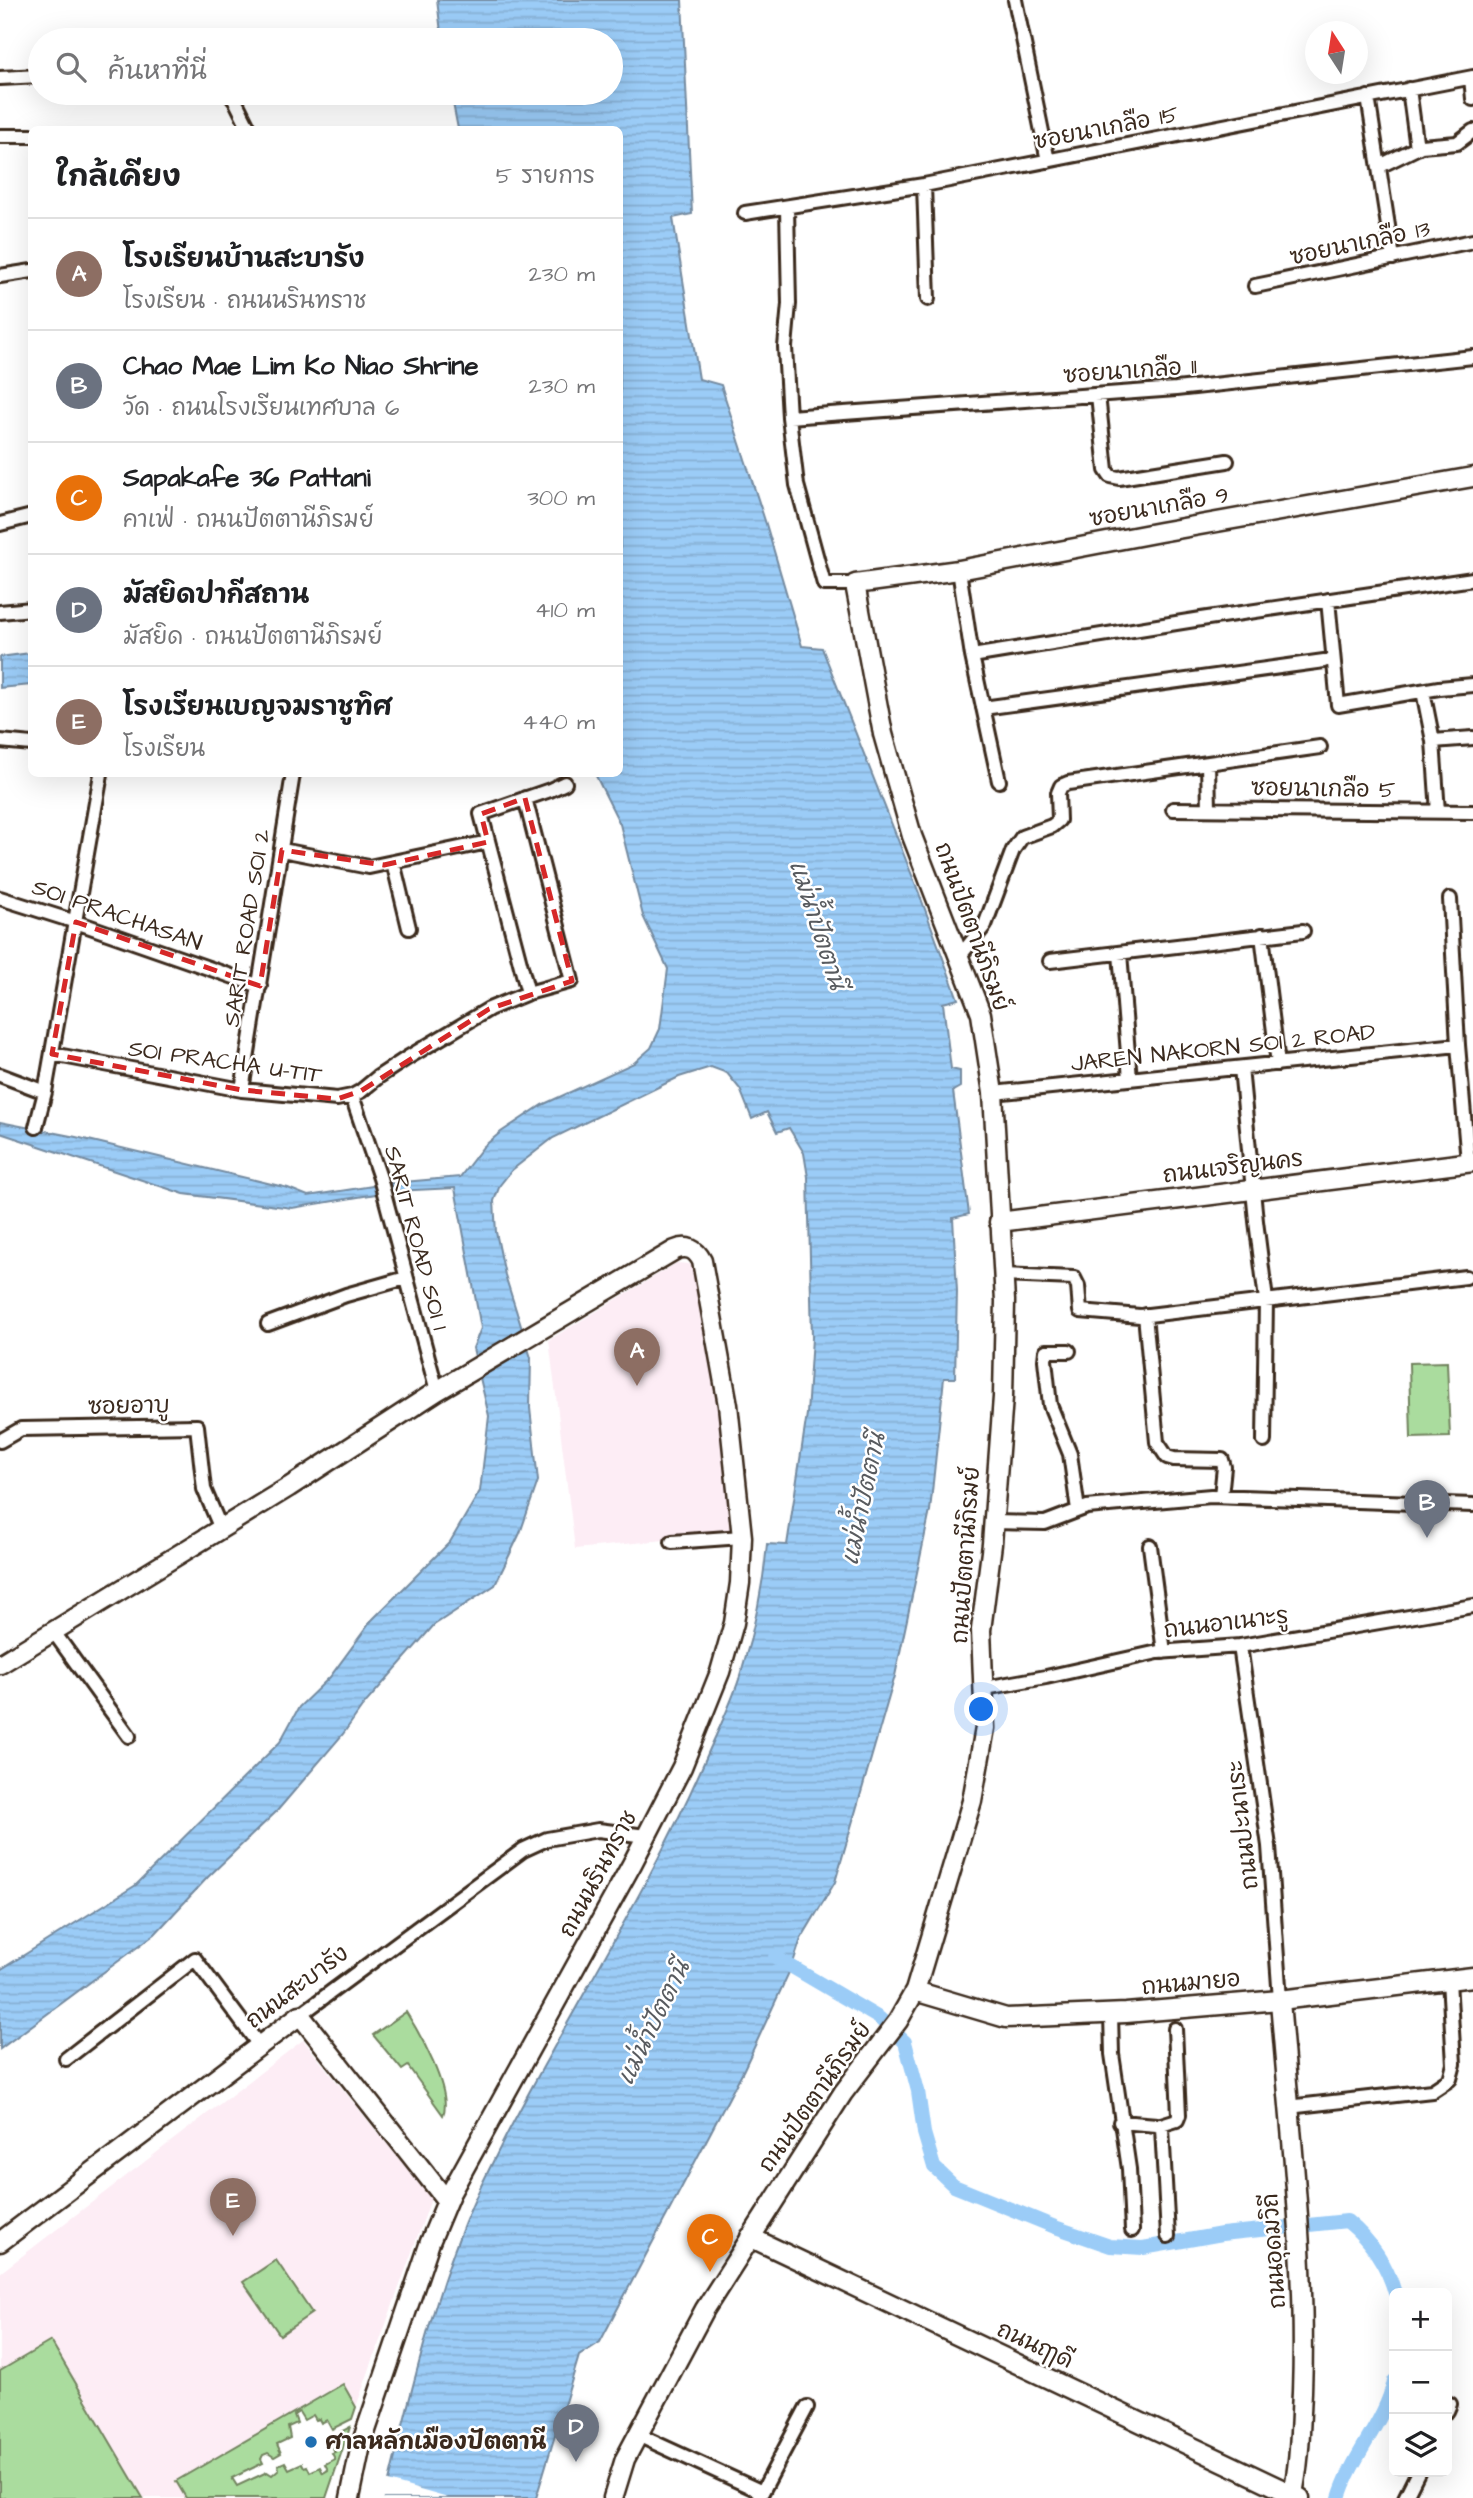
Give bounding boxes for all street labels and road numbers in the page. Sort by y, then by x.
street label: ซอยนาเกลือ 15 [1031,98,1181,158]
street label: ซอยนาเกลือ 13 [1287,212,1433,273]
street label: ซอยนาเกลือ 11 [1062,350,1198,392]
street label: ซอยนาเกลือ 9 [1087,479,1231,535]
street label: ซอยนาเกลือ 5 [1251,772,1395,806]
street label: SARIT ROAD SOI 2 [216,827,278,1029]
street label: ถนนปัตตานีภิรมย์ [927,838,1018,1016]
street label: SOI PRACHASAN [28,871,206,959]
street label: JAREN NAKORN SOI 2 ROAD [1069,1016,1377,1080]
street label: SOI PRACHA U-TIT [126,1033,324,1092]
street label: SARIT ROAD SOI 1 [376,1142,456,1334]
street label: ถนนเจริญนคร [1161,1143,1305,1191]
street label: ซอยอาบู [88,1389,170,1424]
street label: ถนนปัตตานีภิรมย์ [943,1465,988,1645]
street label: ถนนอาเนาะรู [1162,1599,1290,1648]
street label: ถนนปะนาเระ [1219,1759,1267,1891]
street label: ถนนนรินทราช [551,1805,645,1943]
street label: ถนนสะบารัง [239,1938,355,2036]
street label: ถนนมายอ [1140,1963,1242,2003]
street label: ถนนปัตตานีภิรมย์ [750,2014,879,2179]
street label: ถนนอุดมวิถี [1254,2192,1295,2310]
street label: ถนนฤๅดี [991,2313,1079,2377]

